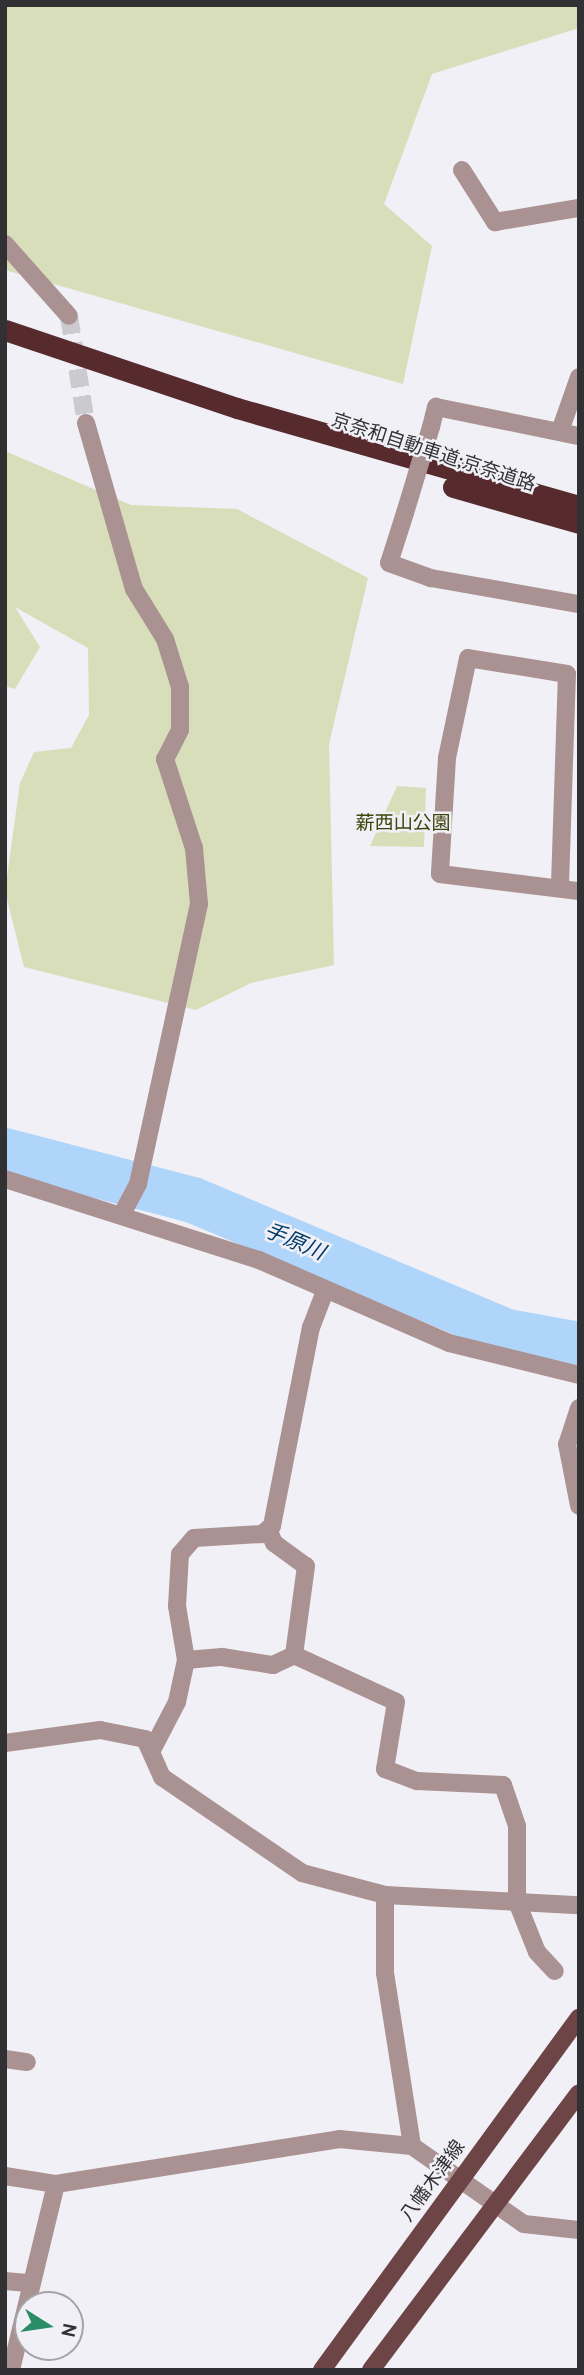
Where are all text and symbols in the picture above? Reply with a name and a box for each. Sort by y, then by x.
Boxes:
street label: 京奈和自動車道;京奈道路 [328,410,538,498]
park label: 薪西山公園 [356,814,450,836]
water label: 手原川 [260,1219,328,1267]
street label: 八幡木津線 [397,2137,471,2227]
north arrow [14,2291,84,2361]
text: N [54,2321,81,2339]

